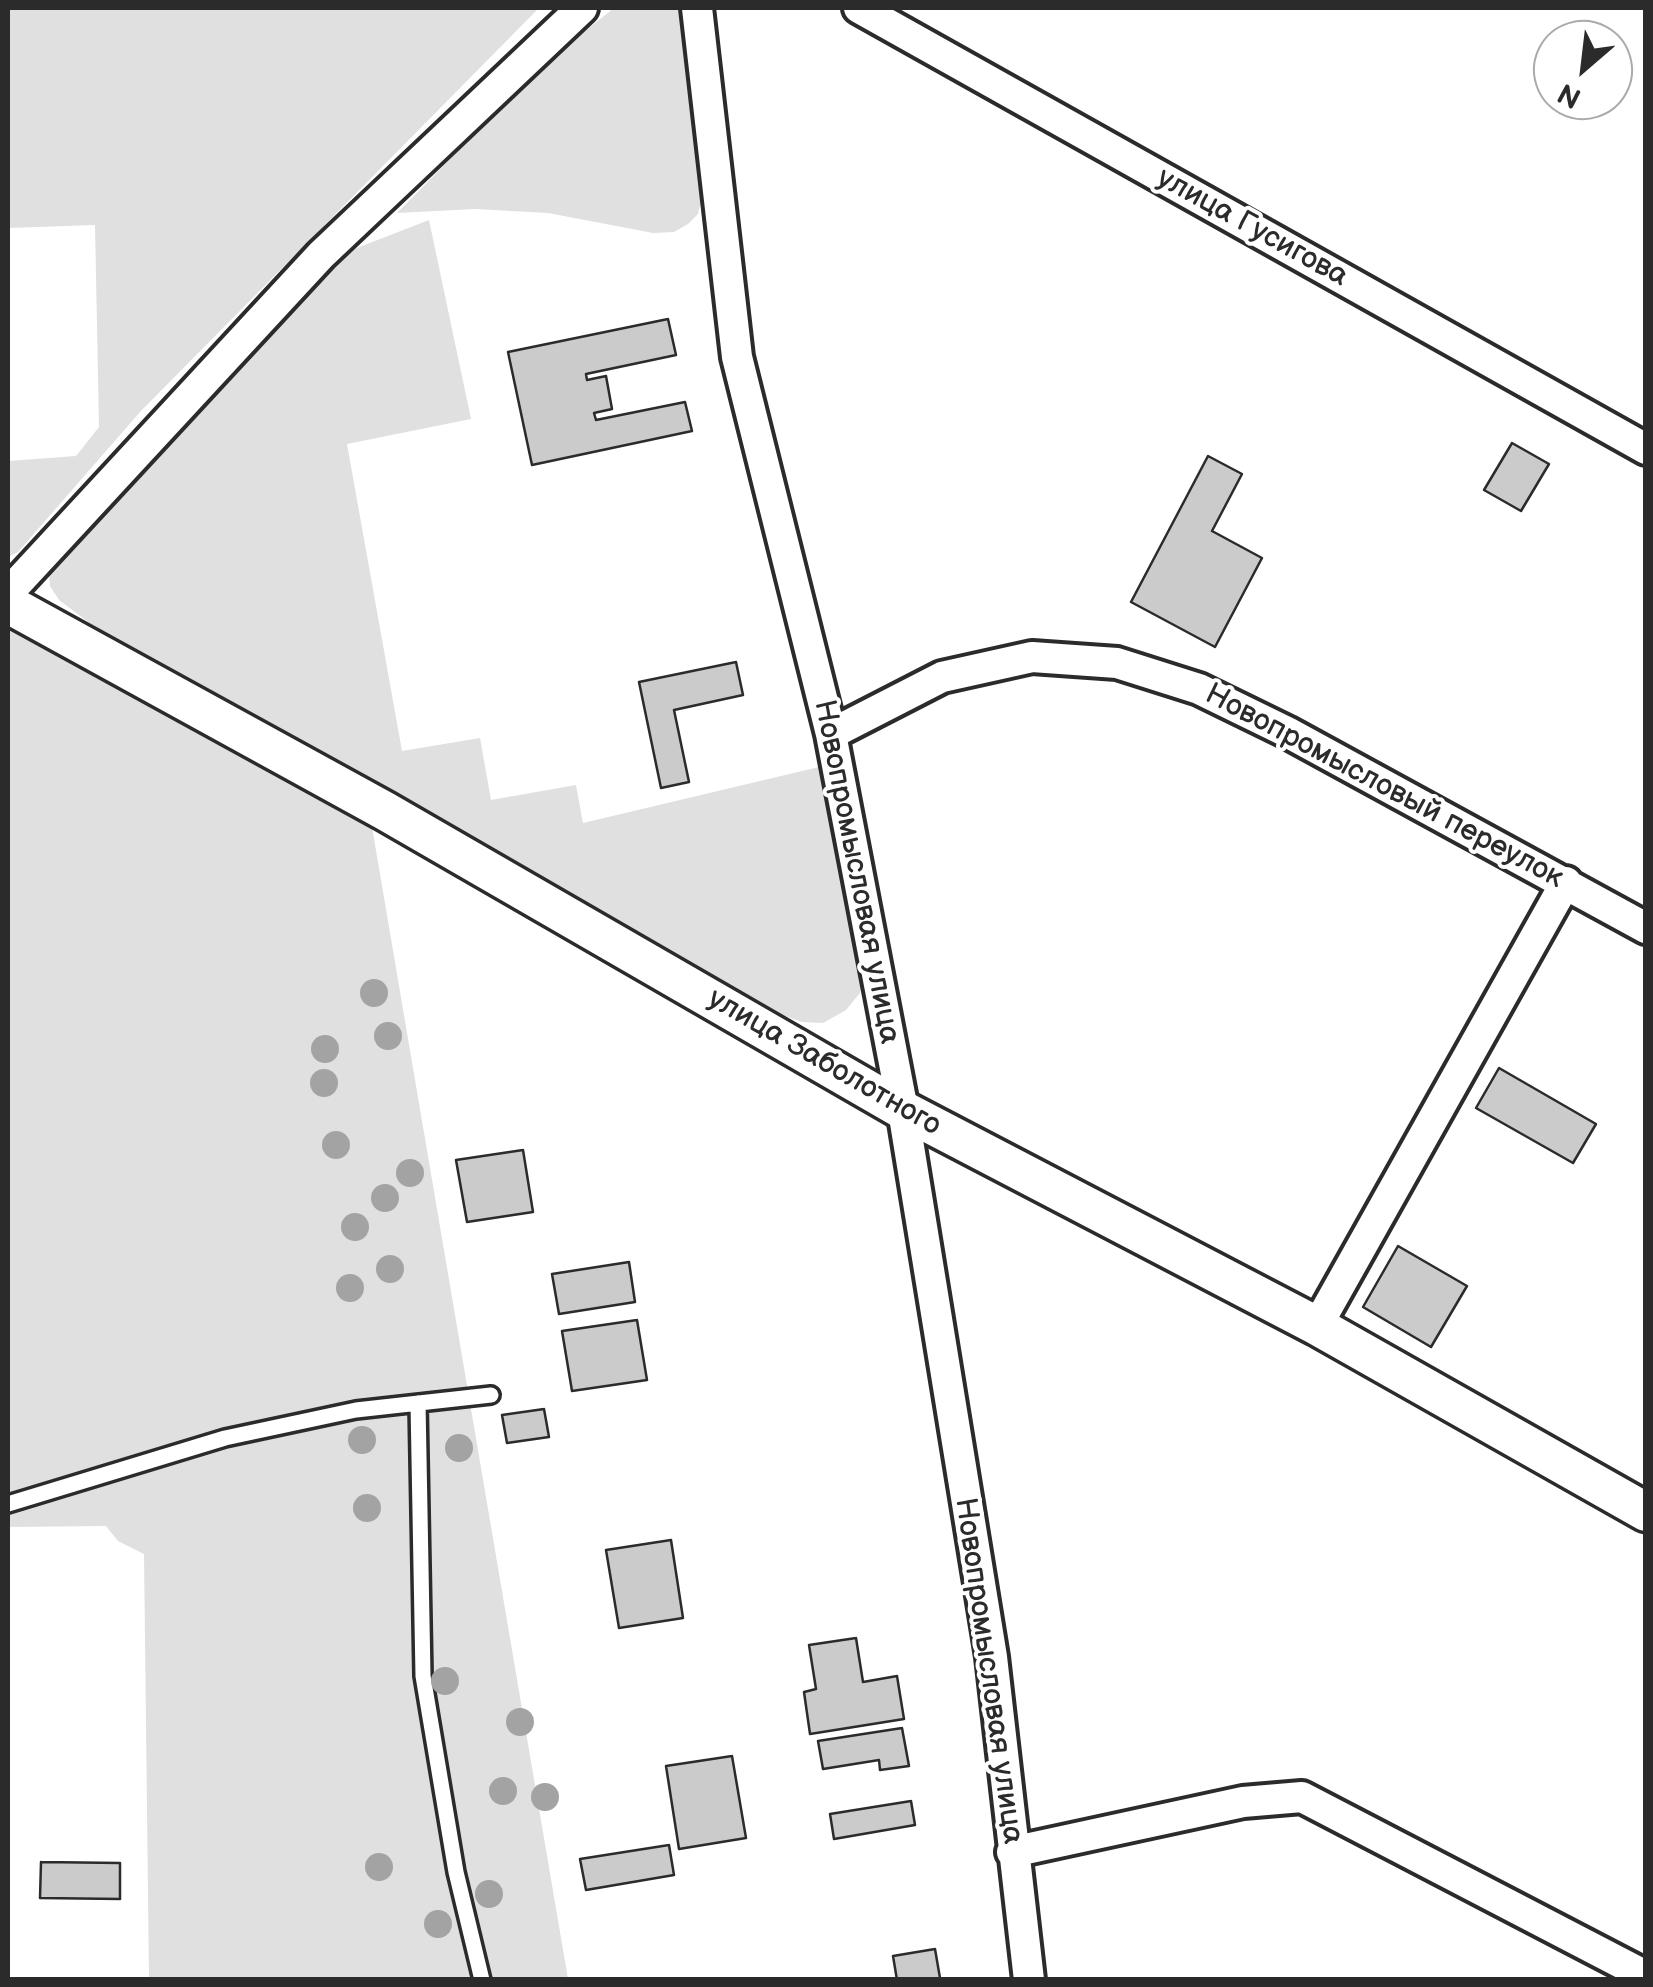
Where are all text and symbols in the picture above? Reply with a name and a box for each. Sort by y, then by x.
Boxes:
north arrow [1533,20,1633,120]
text: N [1553,76,1587,115]
street label: улица Гусигова [1150,161,1354,295]
street label: Новопромысловый переулок [1199,677,1569,897]
street label: Новопромысловая улица [805,697,907,1047]
street label: улица Заболотного [701,982,947,1144]
street label: Новопромысловая улица [946,1496,1030,1846]

